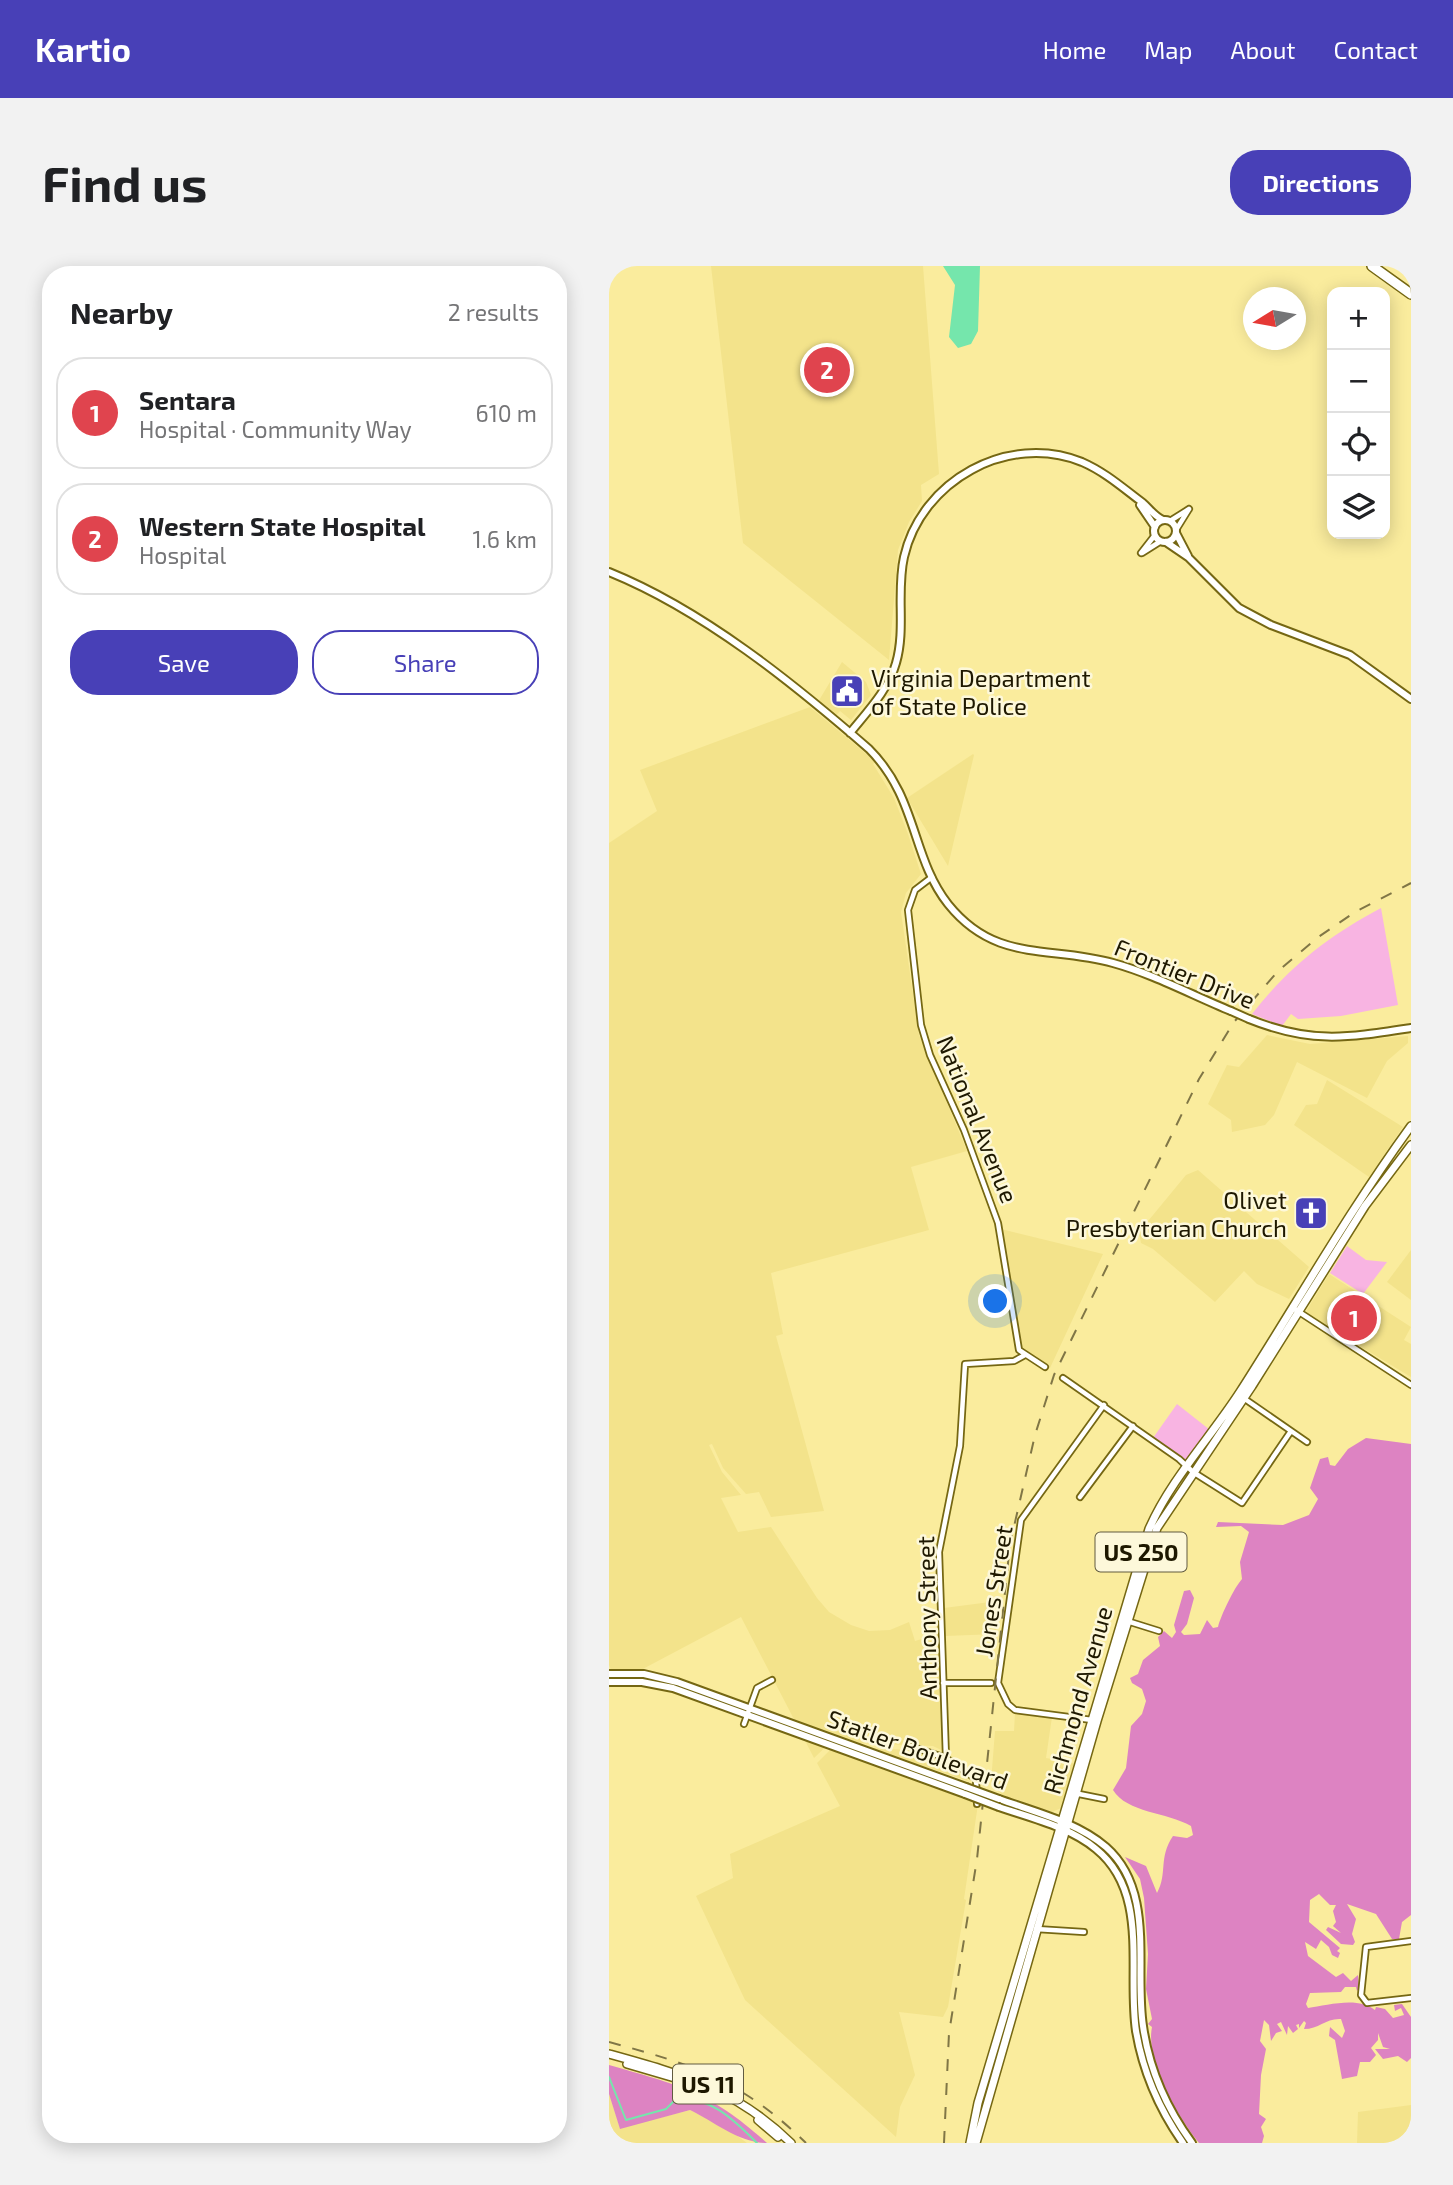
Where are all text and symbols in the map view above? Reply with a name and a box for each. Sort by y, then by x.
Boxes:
text: Kartio [35,29,131,69]
text: Home [1043,35,1106,64]
text: Map [1144,35,1192,64]
text: About [1230,35,1296,64]
text: Contact [1334,35,1418,64]
button: Directions [1230,150,1411,215]
text: Find us [42,153,207,212]
north arrow [1243,287,1306,350]
map controls [1327,287,1390,539]
button: + [1327,287,1390,350]
text: Nearby [70,294,173,330]
text: 2 results [448,298,539,326]
pin: 2 [804,344,850,396]
button: − [1327,350,1390,413]
text: Sentara [139,384,236,415]
text: 1 [90,399,100,427]
text: 610 m [476,399,537,427]
button: locate [1327,413,1390,476]
text: Hospital · Community Way [139,415,412,443]
button: layers [1327,476,1390,539]
text: Western State Hospital [139,510,426,541]
text: 2 [88,525,102,553]
text: 1.6 km [472,525,537,553]
text: Hospital [139,541,226,569]
button: Save [70,630,298,695]
button: Share [312,630,539,695]
place label: Virginia Department of State Police [871,663,1091,720]
public building icon: Virginia Department of State Police [828,672,866,710]
street label: Frontier Drive [1111,932,1259,1014]
street label: National Avenue [931,1031,1025,1207]
place label: Olivet Presbyterian Church [1066,1185,1287,1242]
church icon: Olivet Presbyterian Church [1292,1194,1330,1232]
your location [978,1284,1012,1318]
pin: 1 [1331,1292,1377,1344]
street label: Jones Street [968,1523,1018,1659]
road number: US 250 [1095,1532,1187,1572]
street label: Anthony Street [910,1536,942,1700]
street label: Richmond Avenue [1036,1603,1118,1797]
street label: Statler Boulevard [824,1703,1012,1795]
road number: US 11 [673,2064,743,2104]

